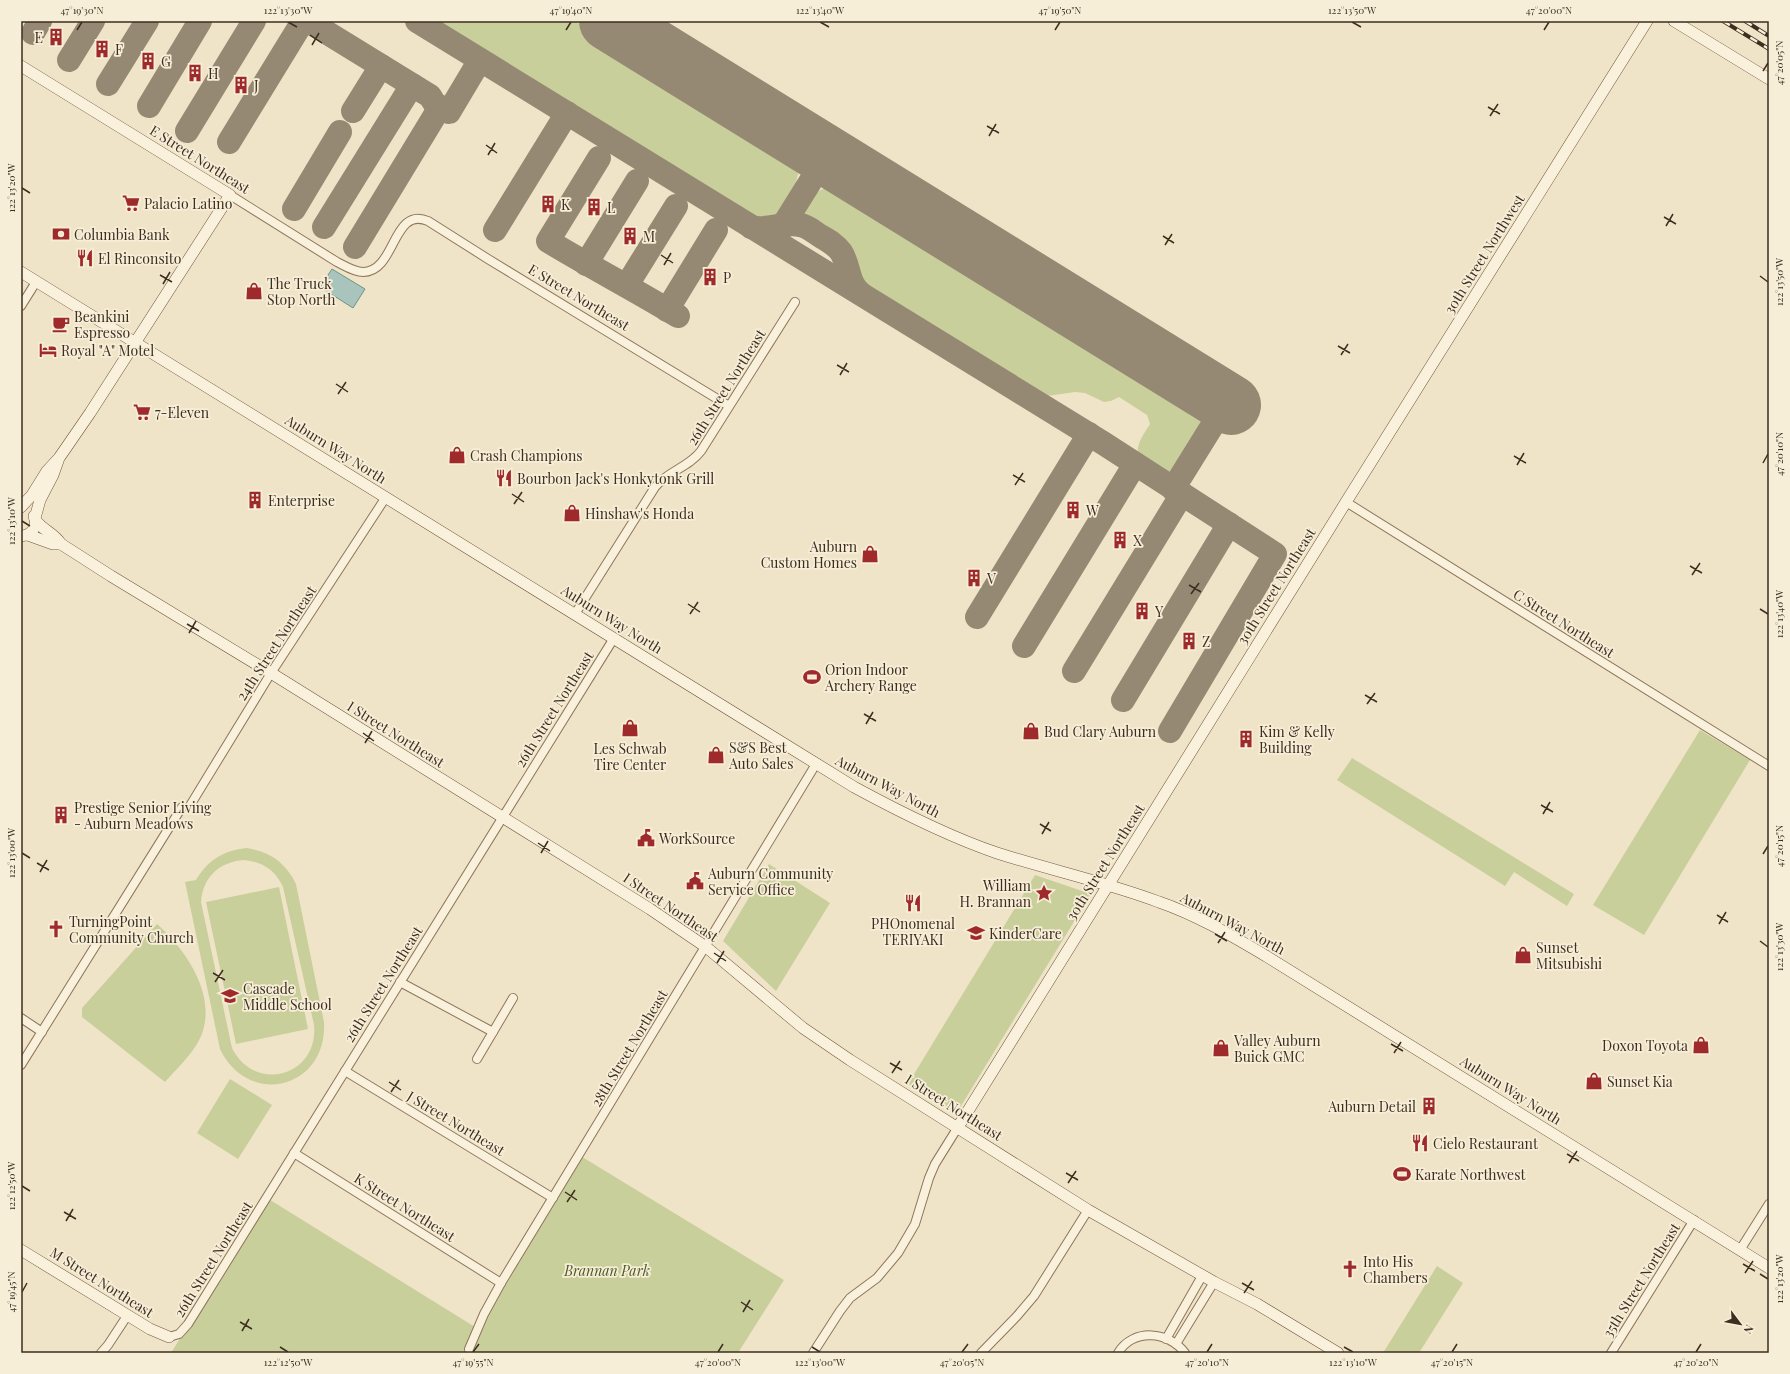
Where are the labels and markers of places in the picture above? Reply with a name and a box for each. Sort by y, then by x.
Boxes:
building icon: E [46,27,66,47]
place label: E [34,28,43,47]
building icon: F [92,39,112,59]
place label: F [115,40,123,59]
building icon: G [138,51,158,71]
place label: G [161,52,171,71]
building icon: H [185,63,205,83]
place label: H [208,64,219,83]
building icon: J [231,75,251,95]
place label: J [253,76,259,95]
supermarket icon: Palacio Latino [121,193,141,213]
place label: Palacio Latino [144,194,233,213]
building icon: K [538,194,558,214]
place label: K [561,195,571,214]
building icon: L [584,197,604,217]
place label: L [607,198,615,217]
bank icon: Columbia Bank [51,224,71,244]
place label: Columbia Bank [74,225,170,244]
building icon: M [620,226,640,246]
place label: M [643,227,655,246]
restaurant icon: El Rinconsito [75,248,95,268]
place label: El Rinconsito [98,249,182,268]
building icon: P [700,267,720,287]
place label: P [723,268,731,287]
place label: The Truck Stop North [267,274,336,309]
shop icon: The Truck Stop North [244,281,264,301]
place label: Beankini Espresso [74,307,130,342]
cafe icon: Beankini Espresso [51,314,71,334]
hotel icon: Royal "A" Motel [38,340,58,360]
place label: Royal "A" Motel [61,341,154,360]
supermarket icon: 7-Eleven [132,402,152,422]
place label: 7-Eleven [155,403,210,422]
shop icon: Crash Champions [447,445,467,465]
place label: Crash Champions [470,446,583,465]
restaurant icon: Bourbon Jack's Honkytonk Grill [494,468,514,488]
place label: Bourbon Jack's Honkytonk Grill [517,469,714,488]
building icon: Enterprise [245,490,265,510]
place label: Enterprise [268,491,335,510]
building icon: W [1063,500,1083,520]
place label: W [1085,501,1099,520]
shop icon: Hinshaw's Honda [562,503,582,523]
place label: Hinshaw's Honda [585,504,694,523]
building icon: X [1110,530,1130,550]
place label: X [1133,531,1142,550]
place label: Auburn Custom Homes [761,537,858,572]
shop icon: Auburn Custom Homes [860,544,880,564]
building icon: V [964,568,984,588]
place label: V [986,569,996,588]
building icon: Y [1132,601,1152,621]
place label: Y [1154,602,1164,621]
building icon: Z [1179,631,1199,651]
place label: Z [1202,632,1210,651]
place label: Orion Indoor Archery Range [824,660,917,695]
sports icon: Orion Indoor Archery Range [802,667,822,687]
shop icon: Les Schwab Tire Center [620,718,640,738]
shop icon: Bud Clary Auburn [1021,721,1041,741]
place label: Bud Clary Auburn [1044,722,1157,741]
place label: Kim & Kelly Building [1259,722,1335,757]
building icon: Kim & Kelly Building [1236,729,1256,749]
place label: S&S Best Auto Sales [728,738,793,773]
place label: Les Schwab Tire Center [593,739,667,774]
shop icon: S&S Best Auto Sales [706,745,726,765]
place label: Prestige Senior Living - Auburn Meadows [74,798,212,833]
building icon: Prestige Senior Living - Auburn Meadows [51,805,71,825]
public building icon: WorkSource [636,828,656,848]
place label: WorkSource [658,829,735,848]
place label: Auburn Community Service Office [707,864,833,899]
public building icon: Auburn Community Service Office [685,871,705,891]
place label: William H. Brannan [959,876,1032,911]
place icon: William H. Brannan [1034,883,1054,903]
restaurant icon: PHOnomenal TERIYAKI [903,893,923,913]
place label: TurningPoint Community Church [69,912,195,947]
place label: PHOnomenal TERIYAKI [871,914,955,949]
church icon: TurningPoint Community Church [46,919,66,939]
school or university icon: KinderCare [966,923,986,943]
place label: KinderCare [989,924,1062,943]
place label: Sunset Mitsubishi [1536,938,1602,973]
shop icon: Sunset Mitsubishi [1513,945,1533,965]
place label: Cascade Middle School [243,979,332,1014]
school or university icon: Cascade Middle School [220,986,240,1006]
place label: Valley Auburn Buick GMC [1233,1031,1321,1066]
shop icon: Doxon Toyota [1691,1035,1711,1055]
place label: Doxon Toyota [1602,1036,1688,1055]
shop icon: Valley Auburn Buick GMC [1211,1038,1231,1058]
shop icon: Sunset Kia [1584,1071,1604,1091]
place label: Sunset Kia [1607,1072,1673,1091]
building icon: Auburn Detail [1419,1096,1439,1116]
place label: Auburn Detail [1327,1097,1416,1116]
restaurant icon: Cielo Restaurant [1410,1133,1430,1153]
place label: Cielo Restaurant [1433,1134,1539,1153]
sports icon: Karate Northwest [1392,1164,1412,1184]
place label: Karate Northwest [1415,1165,1526,1184]
place label: Into His Chambers [1363,1252,1428,1287]
church icon: Into His Chambers [1340,1259,1360,1279]

